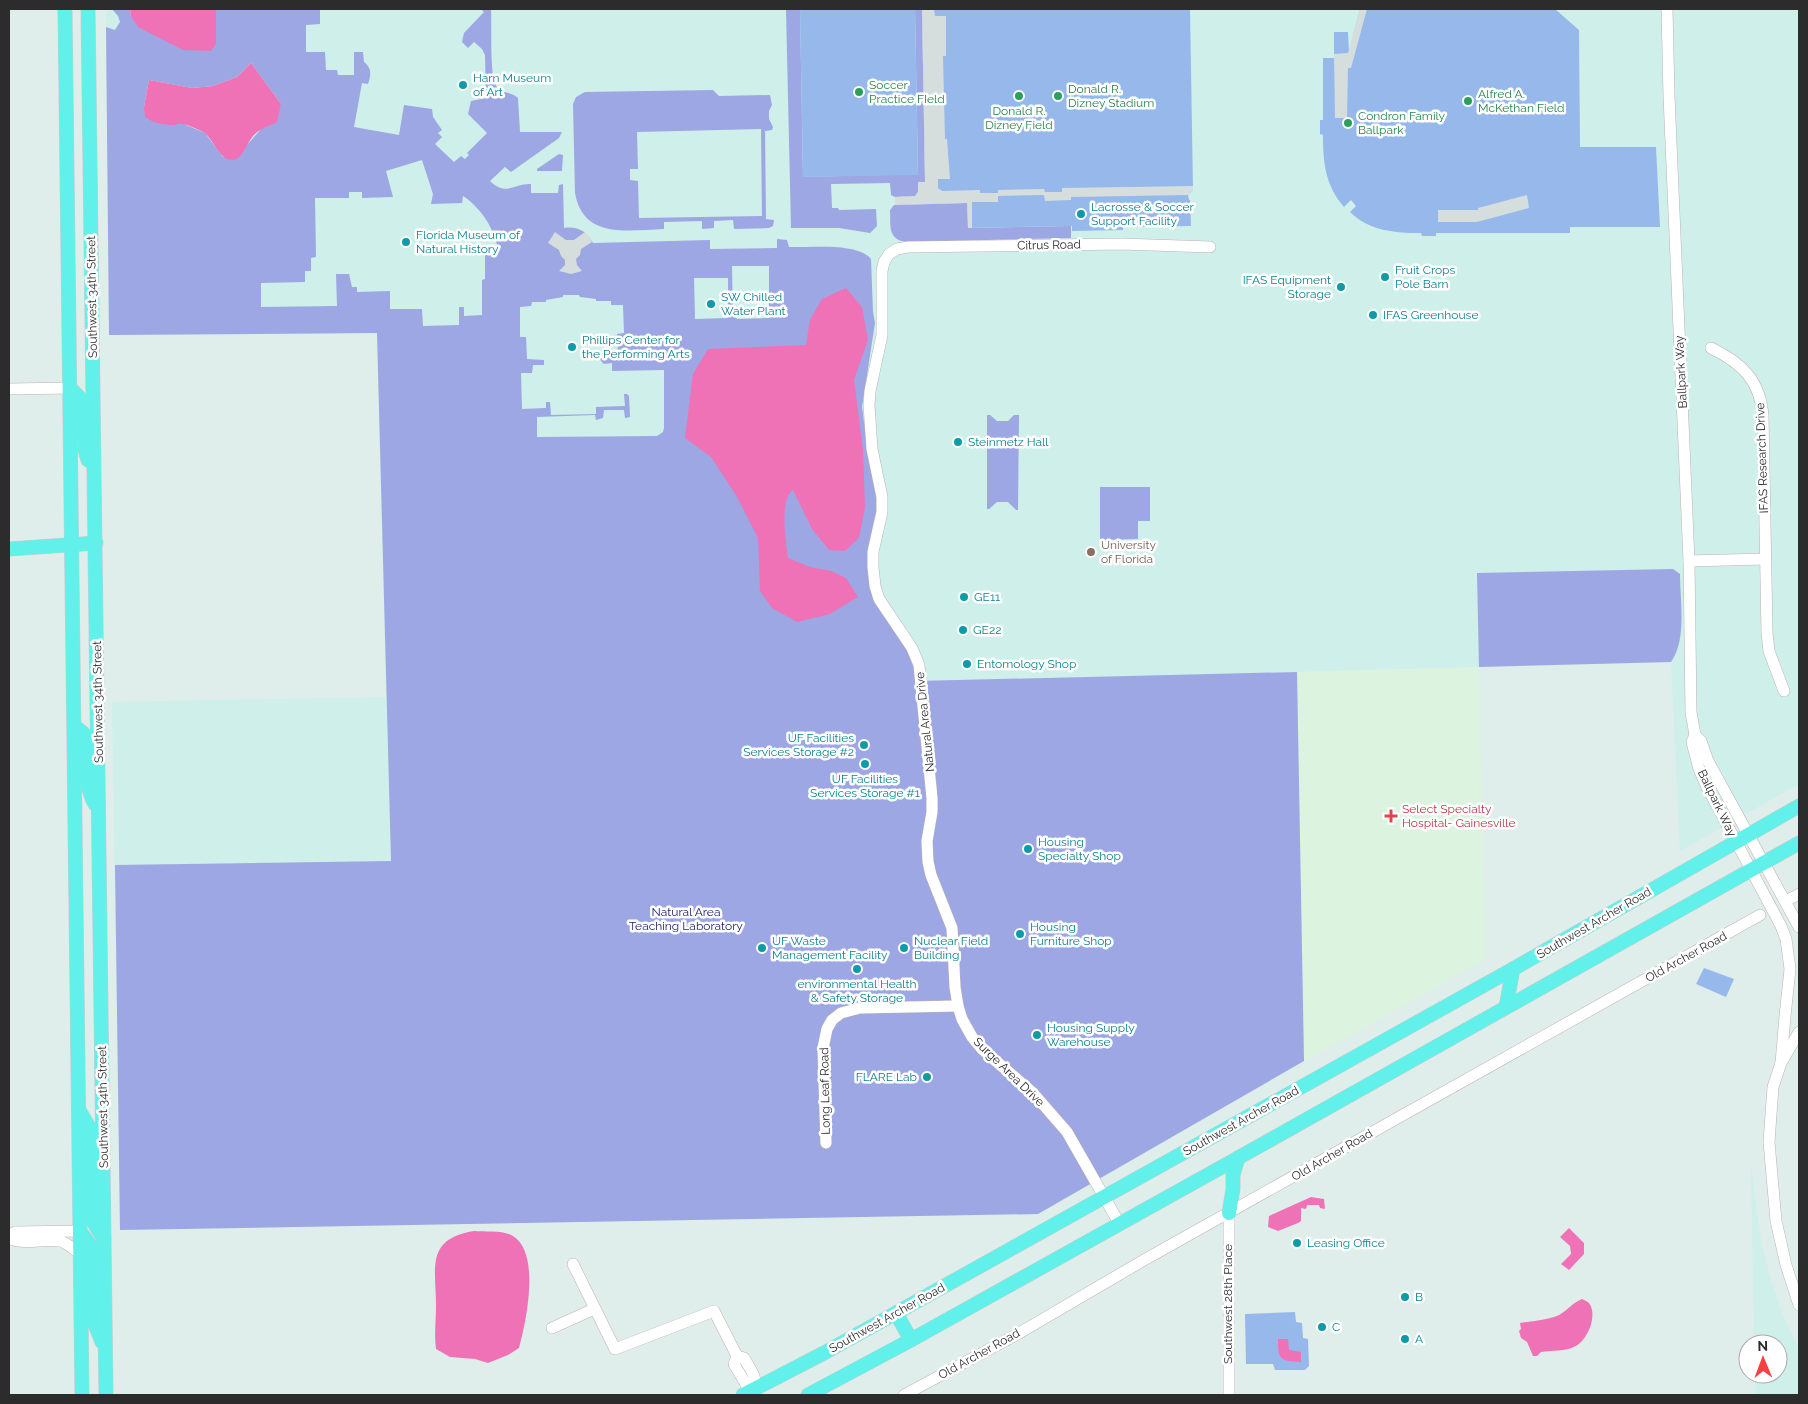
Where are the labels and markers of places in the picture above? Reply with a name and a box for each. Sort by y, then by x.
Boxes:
place label: Harn Museum of Art [473,71,551,99]
place label: Soccer Practice FIeld [869,78,945,106]
marker: Harn Museum of Art [457,79,469,91]
place label: Donald R. Dizney Stadium [1068,82,1154,110]
marker: Soccer Practice FIeld [853,86,865,98]
place label: Alfred A. McKethan Field [1478,87,1564,115]
marker: Donald R. Dizney Field [1013,90,1025,102]
marker: Donald R. Dizney Stadium [1052,90,1064,102]
marker: Alfred A. McKethan Field [1462,95,1474,107]
place label: Donald R. Dizney Field [985,104,1053,132]
place label: Condron Family Ballpark [1358,109,1446,137]
marker: Condron Family Ballpark [1342,117,1354,129]
place label: Lacrosse & Soccer Support Facility [1091,200,1195,228]
marker: Lacrosse & Soccer Support Facility [1075,208,1087,220]
place label: Florida Museum of Natural History [416,228,521,256]
marker: Florida Museum of Natural History [400,236,412,248]
place label: Fruit Crops Pole Barn [1395,263,1455,291]
marker: Fruit Crops Pole Barn [1379,271,1391,283]
place label: IFAS Equipment Storage [1243,273,1331,301]
marker: IFAS Equipment Storage [1335,281,1347,293]
place label: SW Chilled Water Plant [721,290,786,318]
marker: SW Chilled Water Plant [705,298,717,310]
place label: IFAS Greenhouse [1383,308,1478,322]
marker: IFAS Greenhouse [1367,309,1379,321]
place label: Phillips Center for the Performing Arts [582,333,690,361]
marker: Phillips Center for the Performing Arts [566,341,578,353]
place label: Steinmetz Hall [968,435,1049,449]
marker: Steinmetz Hall [952,436,964,448]
place label: University of Florida [1101,538,1156,566]
marker: University of Florida [1085,546,1097,558]
place label: GE11 [974,590,1000,604]
marker: GE11 [958,591,970,603]
place label: GE22 [973,623,1001,637]
marker: GE22 [957,624,969,636]
place label: Entomology Shop [977,657,1076,671]
marker: Entomology Shop [961,658,973,670]
place label: UF Facilities Services Storage #2 [743,731,854,759]
marker: UF Facilities Services Storage #2 [858,739,870,751]
marker: UF Facilities Services Storage #1 [859,758,871,770]
place label: UF Facilities Services Storage #1 [810,772,920,800]
place label: Select Specialty Hospital- Gainesville [1402,802,1516,830]
marker: Select Specialty Hospital- Gainesville [1384,809,1398,823]
place label: Housing Specialty Shop [1038,835,1121,863]
marker: Housing Specialty Shop [1022,843,1034,855]
place label: Housing Furniture Shop [1030,920,1112,948]
marker: Housing Furniture Shop [1014,928,1026,940]
place label: UF Waste Management Facility [772,934,888,962]
place label: Nuclear Field Building [914,934,988,962]
marker: UF Waste Management Facility [756,942,768,954]
marker: Nuclear Field Building [898,942,910,954]
marker: environmental Health & Safety Storage [851,963,863,975]
place label: environmental Health & Safety Storage [797,977,917,1005]
place label: Housing Supply Warehouse [1047,1021,1135,1049]
marker: Housing Supply Warehouse [1031,1029,1043,1041]
place label: FLARE Lab [856,1070,917,1084]
marker: FLARE Lab [921,1071,933,1083]
place label: Leasing Office [1307,1236,1385,1250]
marker: Leasing Office [1291,1237,1303,1249]
place label: B [1415,1290,1423,1304]
marker: B [1399,1291,1411,1303]
place label: C [1332,1320,1340,1334]
marker: C [1316,1321,1328,1333]
place label: A [1415,1332,1423,1346]
marker: A [1399,1333,1411,1345]

